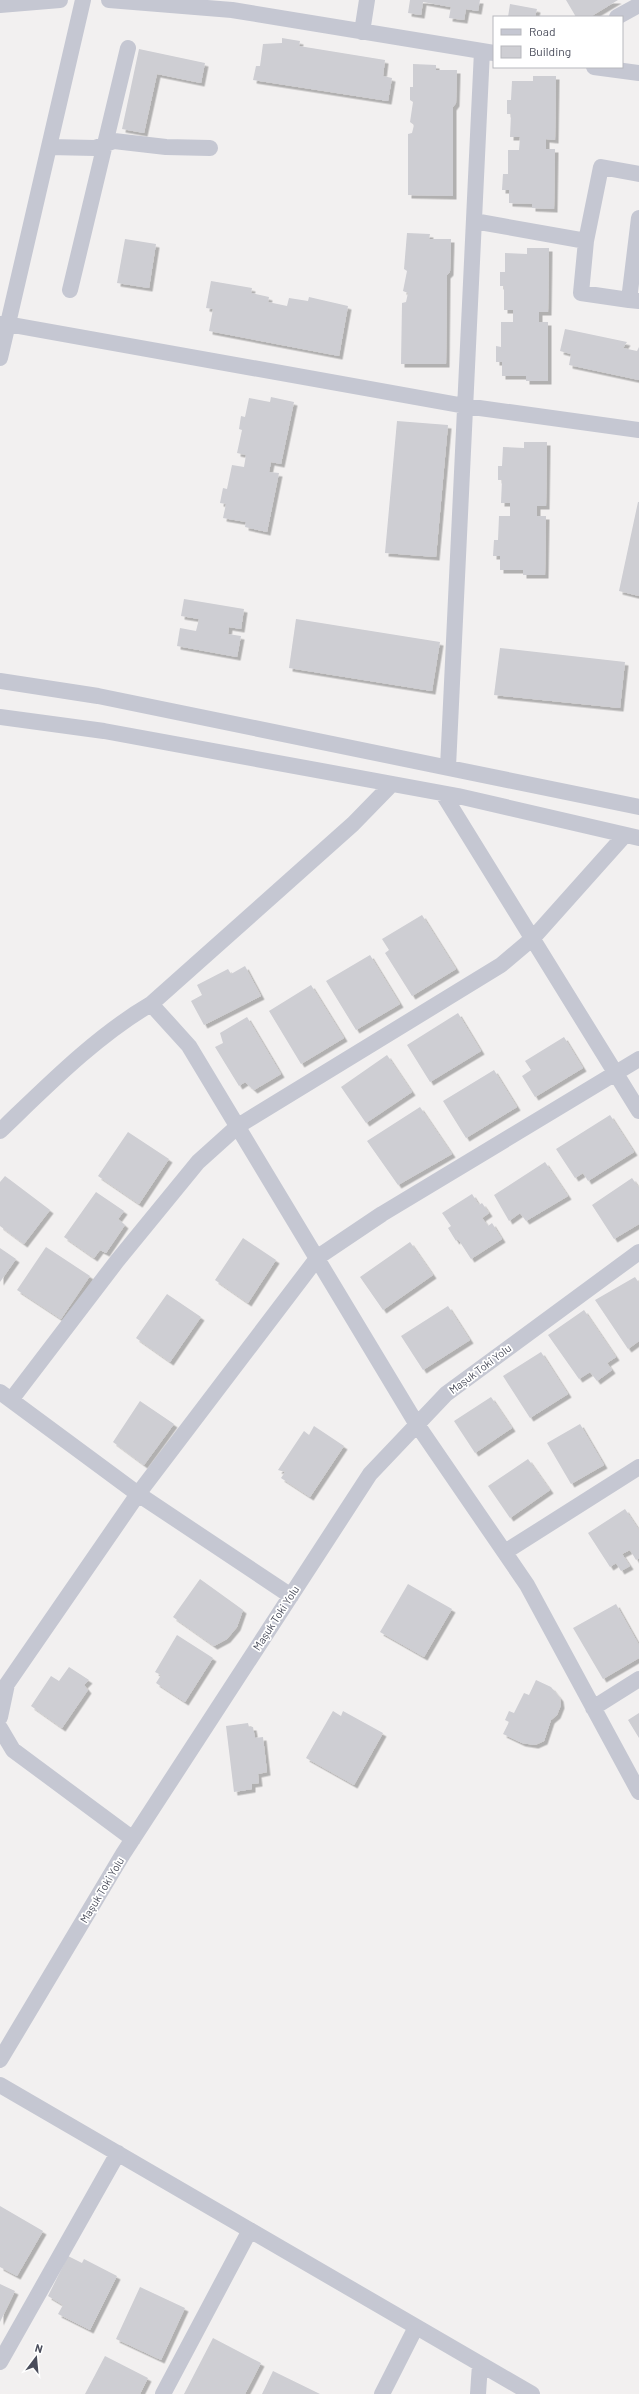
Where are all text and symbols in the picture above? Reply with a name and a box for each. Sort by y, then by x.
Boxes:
legend [493,16,623,68]
text: Road [529,24,556,38]
text: Building [529,44,571,58]
street label: Maşuk Toki Yolu [446,1341,513,1396]
street label: Maşuk Toki Yolu [250,1583,301,1652]
street label: Maşuk Toki Yolu [77,1854,126,1925]
north arrow [16,2338,56,2378]
text: N [34,2341,44,2355]

